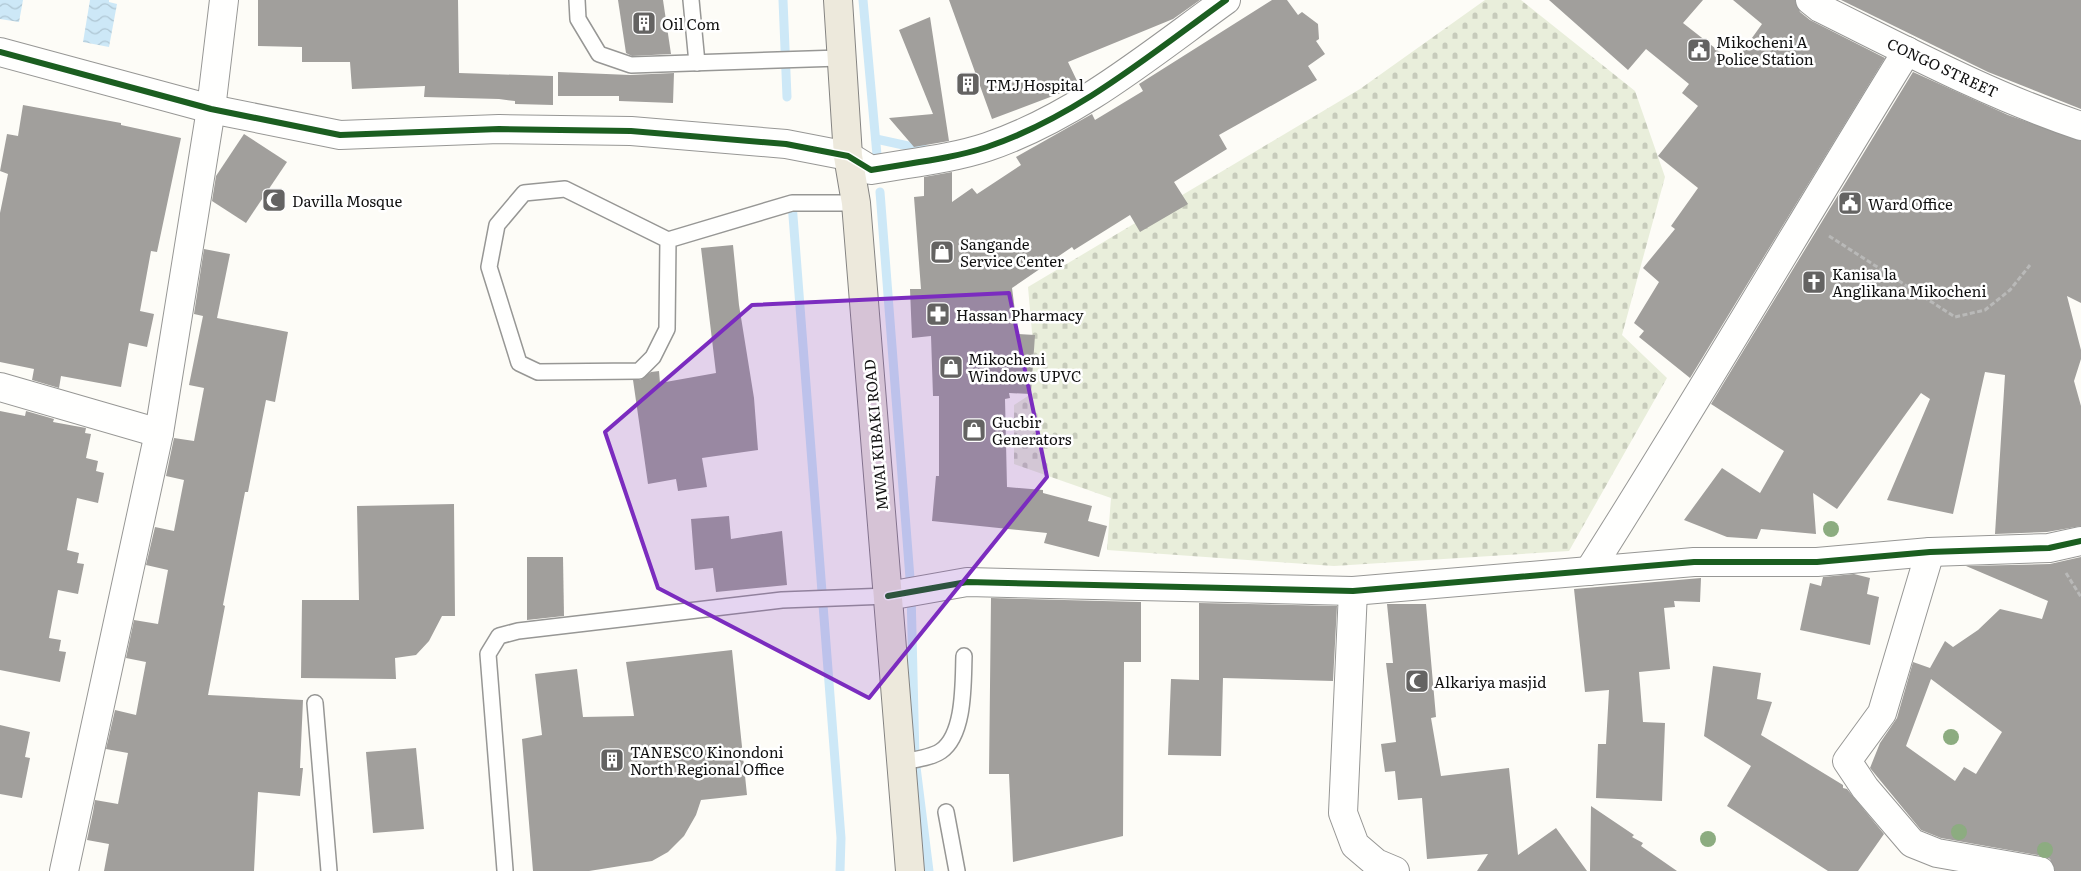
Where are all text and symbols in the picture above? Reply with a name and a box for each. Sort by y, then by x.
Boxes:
building icon: Oil Com [631,10,657,36]
place label: Oil Com [662,12,721,35]
place label: Mikocheni A Police Station [1716,30,1814,70]
street label: CONGO STREET [1884,31,2002,103]
public building icon: Mikocheni A Police Station [1686,37,1712,63]
building icon: TMJ Hospital [955,71,981,97]
place label: TMJ Hospital [986,73,1084,96]
mosque icon: Davilla Mosque [261,187,287,213]
place label: Davilla Mosque [292,189,402,212]
public building icon: Ward Office [1837,190,1863,216]
place label: Ward Office [1868,192,1953,215]
place label: Sangande Service Center [960,232,1064,272]
shop icon: Sangande Service Center [929,239,955,265]
place label: Kanisa la Anglikana Mikocheni [1832,262,1986,302]
church icon: Kanisa la Anglikana Mikocheni [1801,269,1827,295]
pharmacy icon: Hassan Pharmacy [925,301,951,327]
place label: Hassan Pharmacy [956,303,1084,326]
place label: Mikocheni Windows UPVC [968,347,1082,387]
shop icon: Mikocheni Windows UPVC [938,354,964,380]
street label: MWAI KIBAKI ROAD [857,358,893,512]
place label: Gucbir Generators [992,410,1072,450]
shop icon: Gucbir Generators [961,417,987,443]
mosque icon: Alkariya masjid [1404,668,1430,694]
place label: Alkariya masjid [1434,670,1546,693]
place label: TANESCO Kinondoni North Regional Office [630,740,785,780]
building icon: TANESCO Kinondoni North Regional Office [599,747,625,773]

